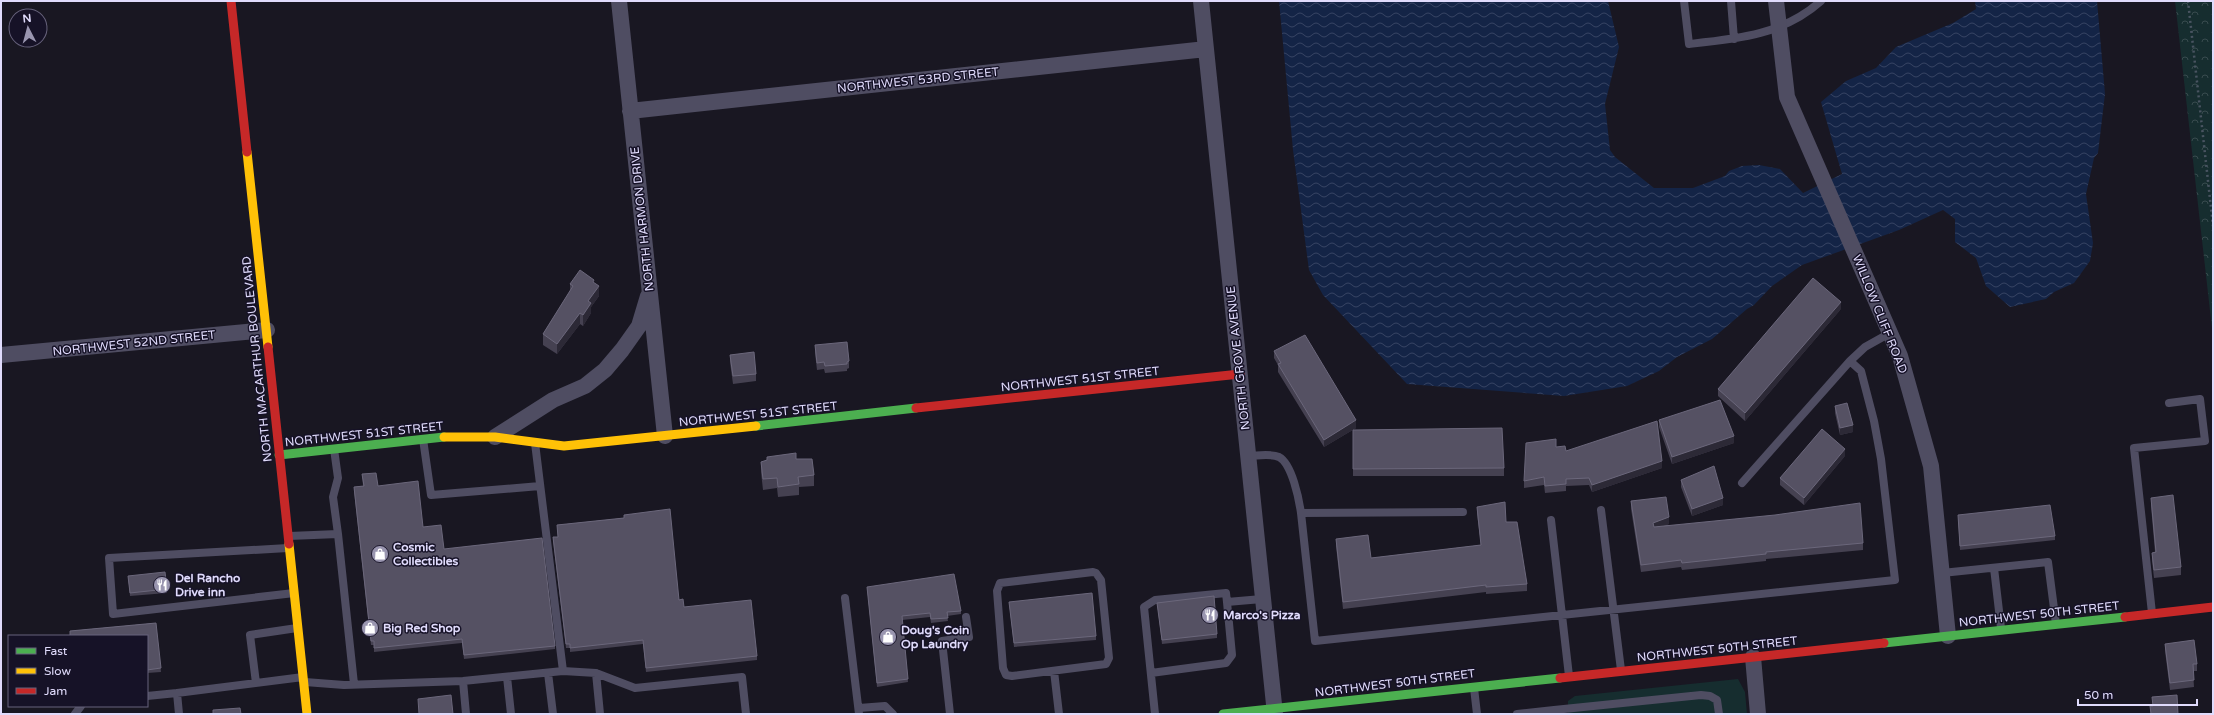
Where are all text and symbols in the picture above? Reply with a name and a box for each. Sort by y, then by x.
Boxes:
north arrow [8,8,48,48]
text: N [22,12,32,25]
street label: NORTHWEST 53RD STREET [836,64,1000,95]
street label: NORTH HARMON DRIVE [627,146,657,292]
street label: WILLOW CLIFF ROAD [1850,253,1910,375]
street label: NORTH MACARTHUR BOULEVARD [239,255,275,463]
street label: NORTH GROVE AVENUE [1223,285,1253,431]
street label: NORTHWEST 52ND STREET [52,327,217,359]
street label: NORTHWEST 51ST STREET [1000,364,1161,394]
street label: NORTHWEST 51ST STREET [678,399,839,429]
street label: NORTHWEST 51ST STREET [284,419,445,449]
place label: Cosmic Collectibles [393,540,459,568]
shop icon: Cosmic Collectibles [370,544,390,564]
place label: Del Rancho Drive inn [175,571,240,599]
restaurant icon: Del Rancho Drive inn [152,575,172,595]
street label: NORTHWEST 50TH STREET [1958,599,2121,629]
restaurant icon: Marco's Pizza [1200,605,1220,625]
place label: Marco's Pizza [1223,608,1301,622]
shop icon: Big Red Shop [360,618,380,638]
place label: Big Red Shop [383,621,461,636]
place label: Doug's Coin Op Laundry [901,623,969,652]
shop icon: Doug's Coin Op Laundry [878,627,898,647]
street label: NORTHWEST 50TH STREET [1636,634,1799,664]
legend [8,635,148,707]
text: Fast [44,644,68,658]
text: Slow [44,664,71,678]
street label: NORTHWEST 50TH STREET [1314,666,1477,700]
scale bar [2078,681,2197,707]
text: Jam [44,684,67,698]
text: 50 m [2084,688,2113,702]

